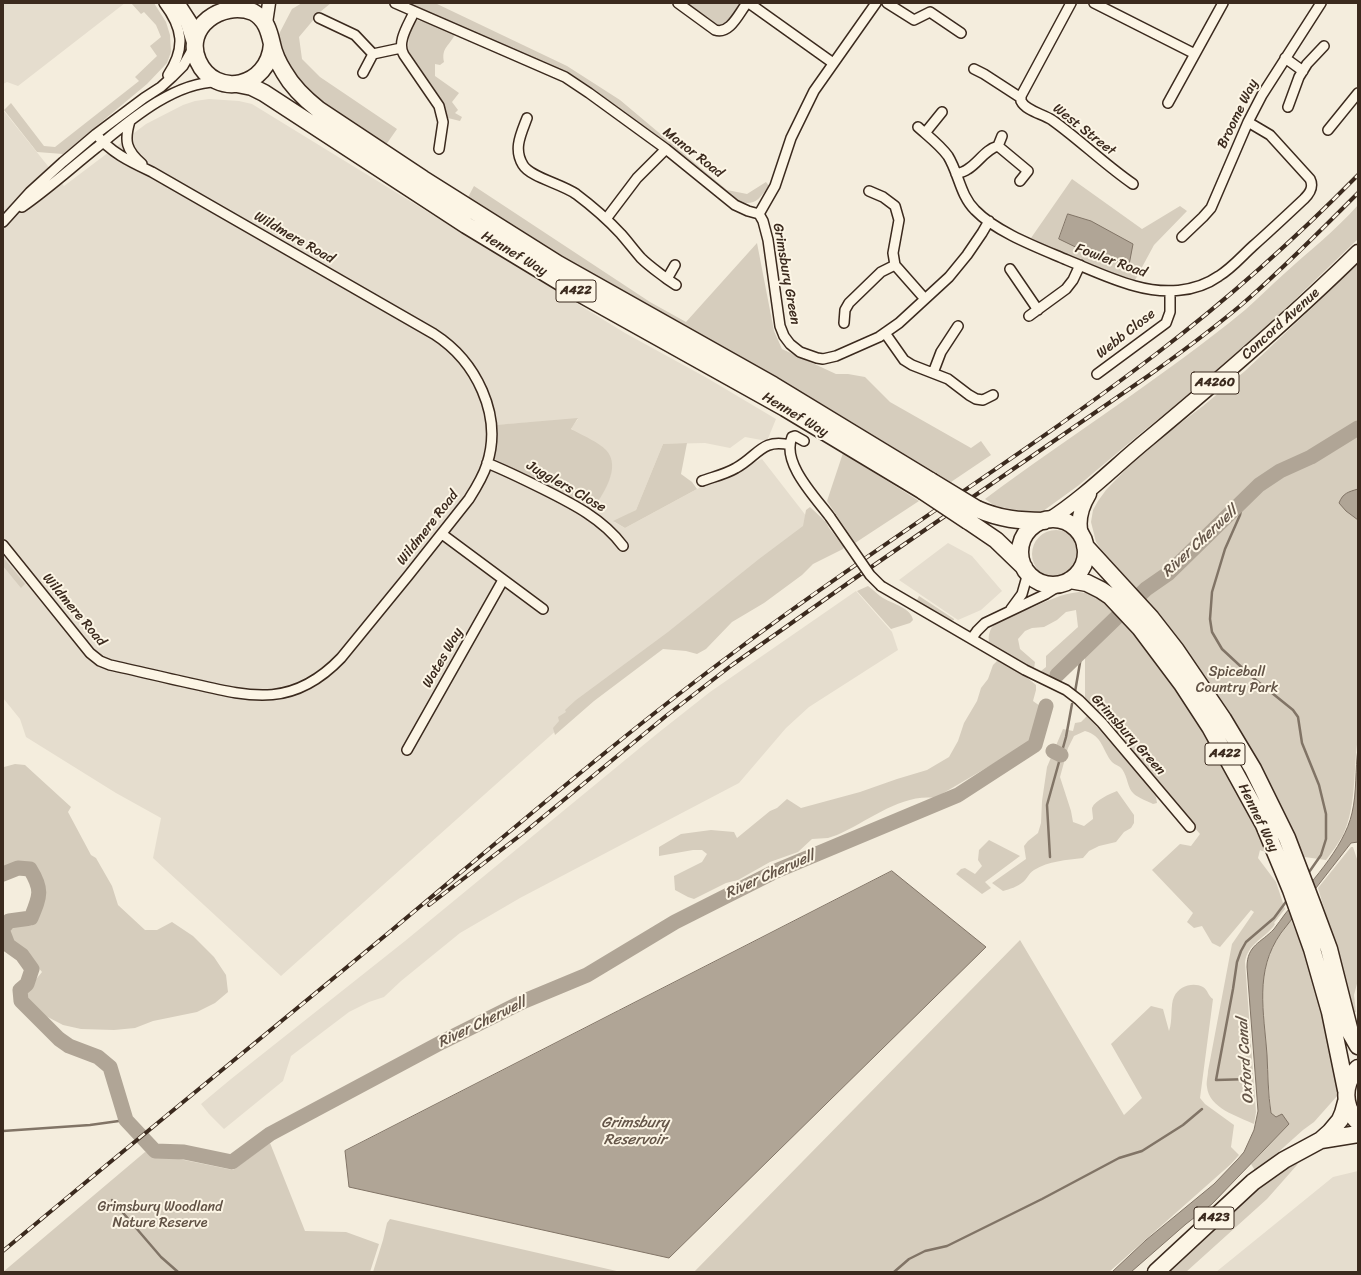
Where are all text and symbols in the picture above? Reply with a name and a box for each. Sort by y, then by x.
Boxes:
street label: Broome Way [1214,77,1262,151]
street label: West Street [1049,100,1119,160]
street label: Manor Road [659,124,727,182]
street label: Wildmere Road [251,208,337,268]
street label: Grimsbury Green [769,222,803,326]
street label: Hennef Way [478,228,550,280]
street label: Fowler Road [1073,240,1149,282]
road number: A422 [556,280,596,302]
street label: Concord Avenue [1239,285,1323,363]
street label: Webb Close [1093,306,1159,362]
road number: A4260 [1191,372,1239,394]
street label: Hennef Way [759,389,831,441]
street label: Jugglers Close [523,458,609,516]
street label: Wildmere Road [394,487,462,569]
water label: River Cherwell [1159,503,1241,581]
street label: Wildmere Road [39,570,109,650]
street label: Wates Way [419,625,467,691]
park label: Spiceball Country Park [1196,664,1278,696]
street label: Grimsbury Green [1087,691,1169,779]
road number: A422 [1205,743,1245,765]
street label: Hennef Way [1234,781,1282,855]
water label: River Cherwell [723,847,817,903]
water label: River Cherwell [435,994,529,1052]
water label: Oxford Canal [1234,1017,1258,1105]
water label: Grimsbury Reservoir [601,1114,669,1149]
park label: Grimsbury Woodland Nature Reserve [98,1199,222,1232]
road number: A423 [1194,1207,1234,1229]

